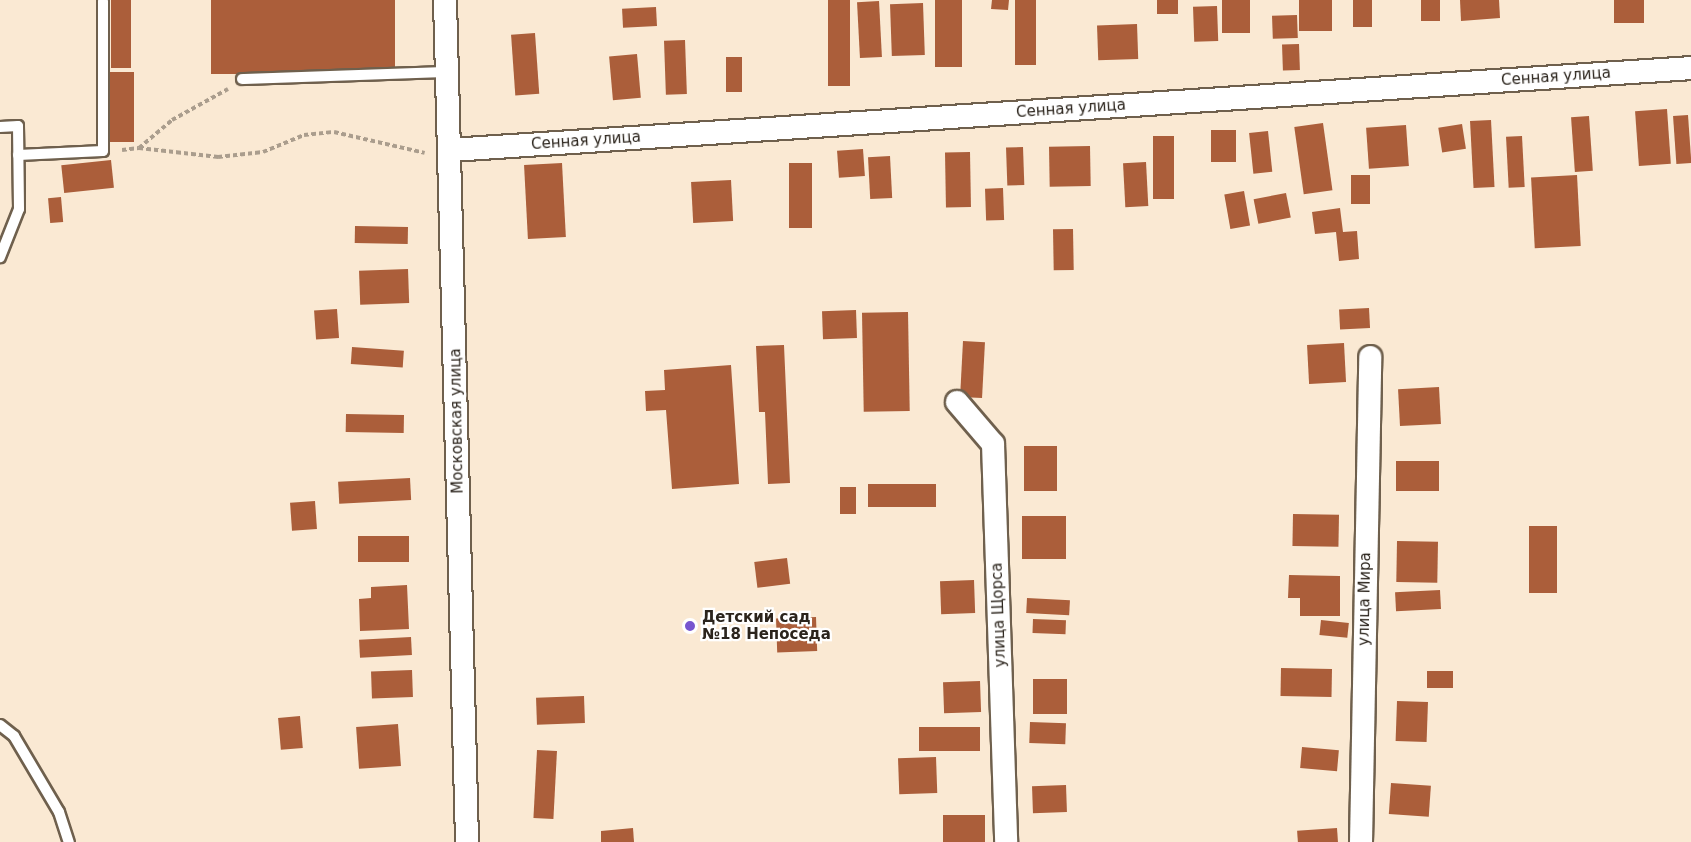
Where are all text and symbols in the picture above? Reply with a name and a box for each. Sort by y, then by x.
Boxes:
street label: Сенная улица [1501,64,1611,90]
street label: Сенная улица [1016,96,1126,122]
street label: Сенная улица [531,128,641,154]
street label: Московская улица [447,348,467,494]
street label: улица Мира [1355,552,1375,646]
street label: улица Щорса [988,562,1010,668]
place label: Детский сад №18 Непоседа [702,608,831,643]
marker: Детский сад №18 Непоседа [683,619,697,633]

